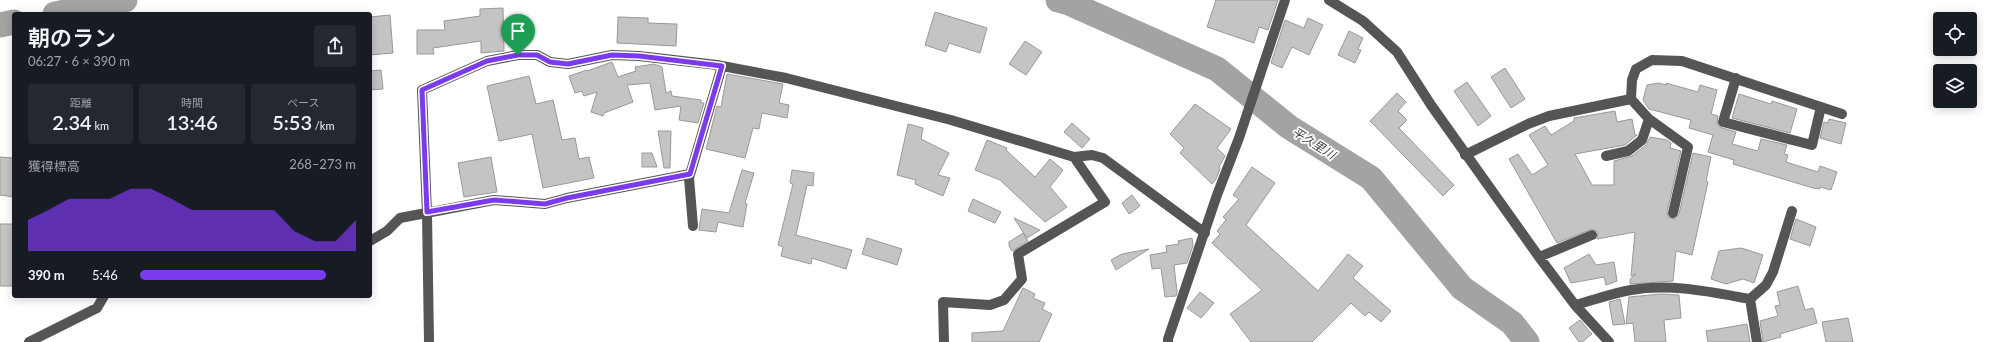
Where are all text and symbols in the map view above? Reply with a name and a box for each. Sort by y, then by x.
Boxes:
map controls [1933,12,1977,108]
button: locate [1933,12,1977,56]
pin [501,14,535,55]
icon: arrive [507,20,529,42]
text: 朝のラン [28,24,116,51]
button: share [314,25,356,67]
text: 06:27 · 6 × 390 m [28,53,130,69]
button: layers [1933,64,1977,108]
text: 距離 [70,96,92,109]
text: 時間 [181,96,203,109]
text: ペース [287,96,320,109]
text: 2.34 [52,110,92,134]
text: 13:46 [166,110,218,134]
text: 5:53 [272,110,312,134]
text: km [92,119,109,132]
text: /km [312,119,334,132]
water label: 平久里川 [1290,124,1340,163]
text: 268–273 m [289,156,356,172]
text: 獲得標高 [28,158,80,174]
text: 390 m [28,267,65,283]
text: 5:46 [92,267,118,283]

